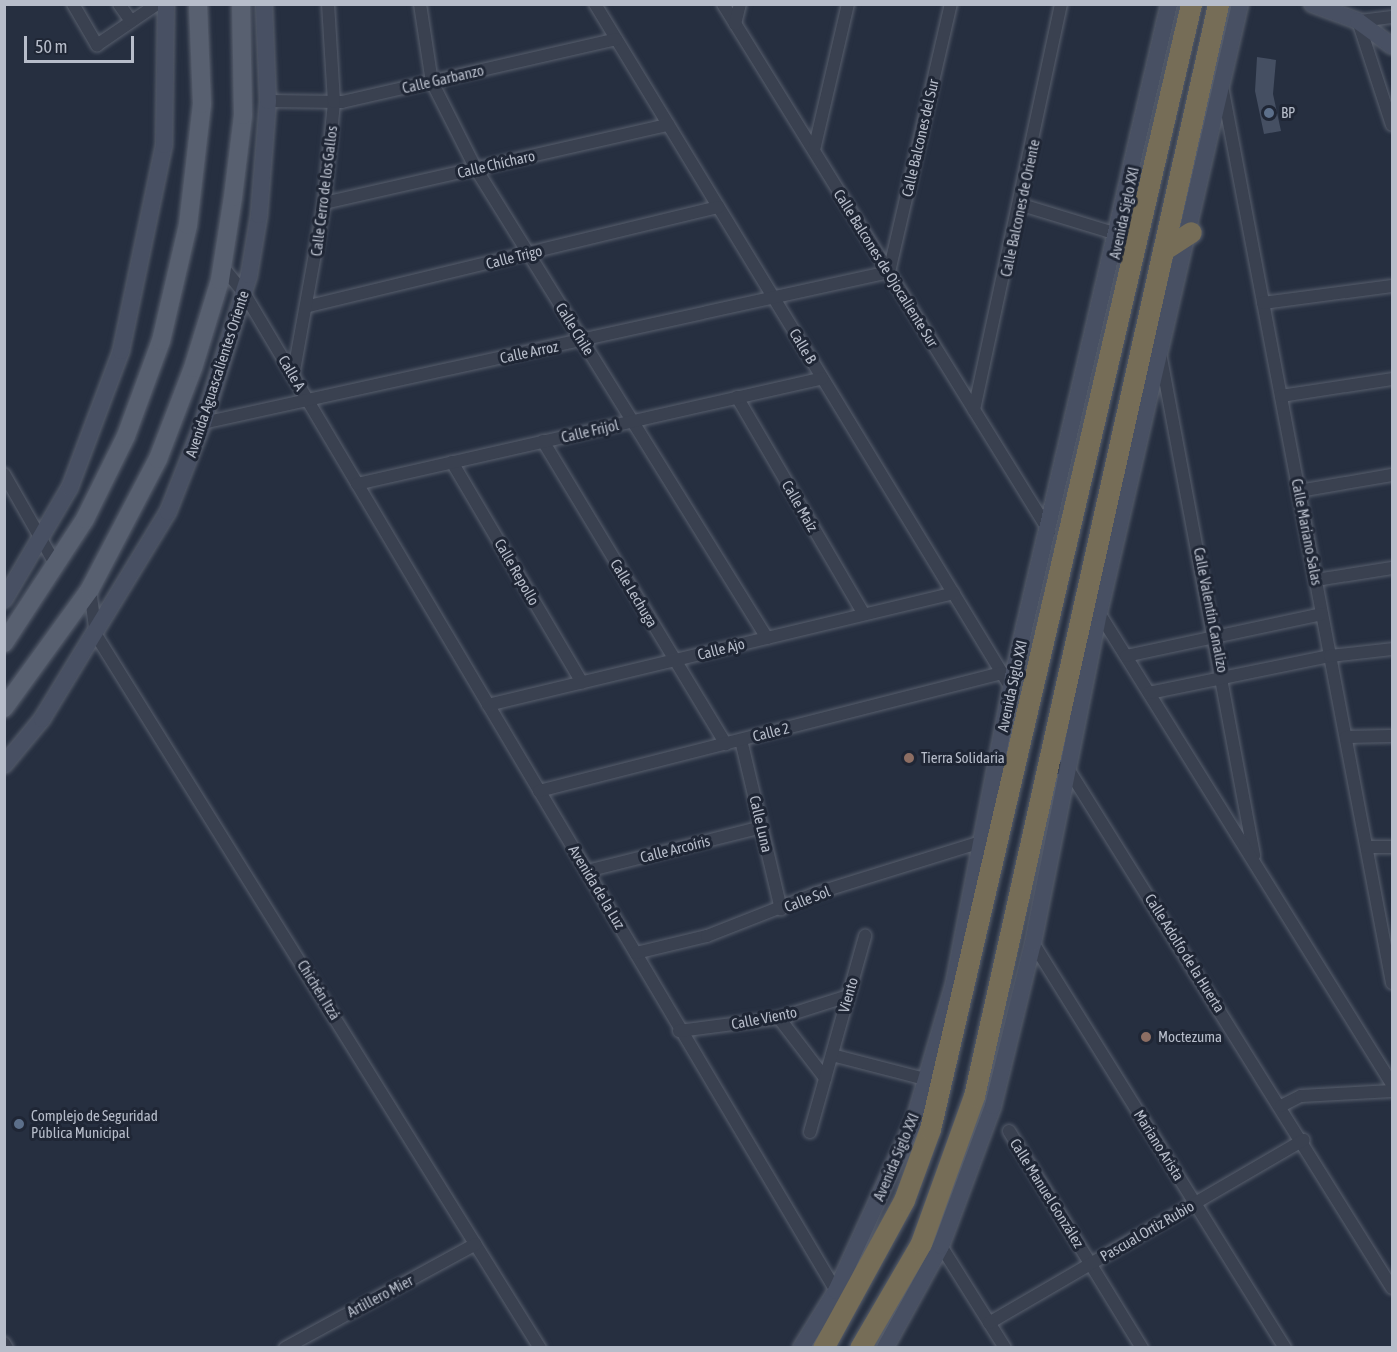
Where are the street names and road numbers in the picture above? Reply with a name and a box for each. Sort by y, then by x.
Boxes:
street label: Calle Garbanzo [400,61,486,97]
street label: Calle Balcones del Sur [898,77,942,199]
street label: Calle Cerro de los Gallos [307,125,341,257]
street label: Calle Balcones de Oriente [997,138,1043,278]
street label: Calle Chícharo [455,146,537,182]
street label: Avenida Siglo XXI [1105,165,1143,261]
street label: Calle Balcones de Ojocaliente Sur [830,186,942,350]
street label: Calle Trigo [484,241,544,273]
street label: Avenida Aguascalientes Oriente [181,288,253,460]
street label: Calle Chile [552,299,598,359]
street label: Calle B [786,325,820,367]
street label: Calle Arroz [498,337,560,367]
street label: Calle A [275,352,309,394]
street label: Calle Frijol [559,416,621,446]
street label: Calle Maíz [778,477,822,535]
street label: Calle Mariano Salas [1288,477,1326,587]
street label: Calle Repollo [491,536,543,608]
street label: Calle Valentín Canalizo [1190,546,1232,674]
street label: Calle Lechuga [607,556,661,630]
street label: Calle Ajo [695,634,747,664]
street label: Avenida Siglo XXI [993,638,1031,734]
street label: Calle 2 [751,719,791,745]
street label: Calle Luna [746,794,776,854]
street label: Calle Arcoíris [638,832,712,866]
street label: Avenida de la Luz [565,842,629,932]
street label: Calle Sol [782,882,832,916]
street label: Calle Adolfo de la Huerta [1141,890,1229,1016]
street label: Chichén Itzá [294,957,344,1023]
street label: Viento [834,975,862,1015]
street label: Calle Viento [730,1003,798,1033]
street label: Mariano Arista [1130,1106,1188,1184]
street label: Avenida Siglo XXI [869,1110,923,1204]
street label: Calle Manuel González [1006,1135,1088,1251]
street label: Pascual Ortiz Rubio [1097,1197,1197,1265]
street label: Artillero Mier [344,1271,416,1321]

